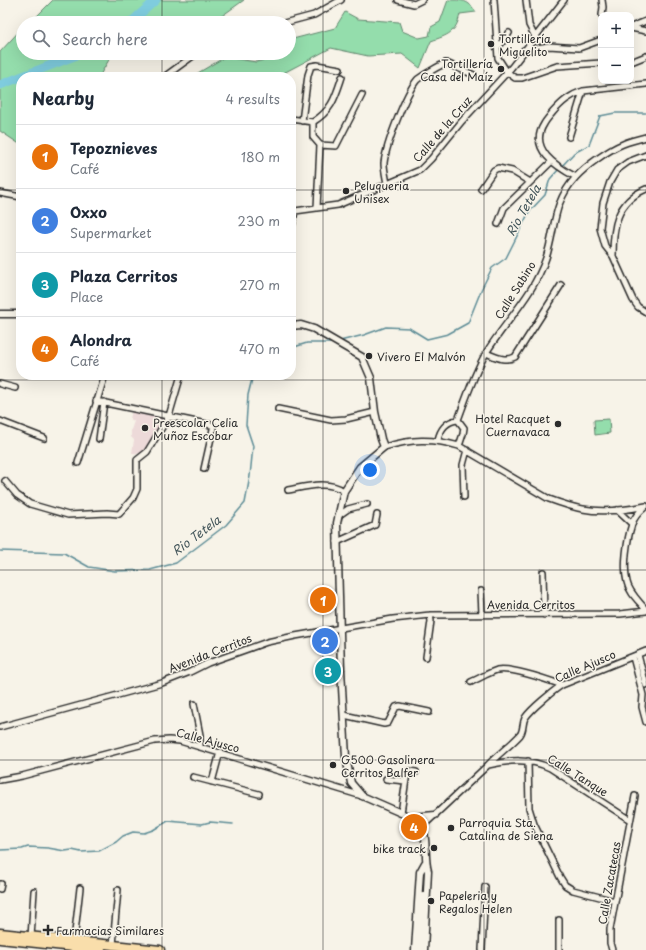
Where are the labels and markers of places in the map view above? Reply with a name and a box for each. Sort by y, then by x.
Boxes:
place label: Tortillería Miguelito [499,30,551,60]
marker: Tortillería Miguelito [486,39,496,49]
place label: Tortillería Casa del Maíz [420,55,494,85]
marker: Tortillería Casa del Maíz [496,64,506,74]
place label: Peluqueria Unisex [354,177,409,207]
marker: Peluqueria Unisex [341,186,351,196]
place label: Vivero El Malvón [377,348,466,365]
marker: Vivero El Malvón [364,351,374,361]
place label: Hotel Racquet Cuernavaca [475,410,551,440]
place label: Preescolar Celia Muñoz Escobar [153,414,238,444]
marker: Hotel Racquet Cuernavaca [553,419,563,429]
marker: Preescolar Celia Muñoz Escobar [140,423,150,433]
pin: 1 [310,585,336,615]
pin: 2 [312,626,338,656]
pin: 3 [315,656,341,686]
place label: G500 Gasolinera Cerritos Balfer [341,751,435,781]
marker: G500 Gasolinera Cerritos Balfer [328,760,338,770]
pin: 4 [401,812,427,842]
place label: Parroquia Sta. Catalina de Siena [459,814,554,844]
marker: Parroquia Sta. Catalina de Siena [446,823,456,833]
place label: bike track [373,840,426,857]
marker: bike track [429,843,439,853]
place label: Papeleria y Regalos Helen [439,887,512,917]
marker: Papeleria y Regalos Helen [426,896,436,906]
place label: Farmacias Similares [56,922,164,939]
marker: Farmacias Similares [43,925,53,935]

